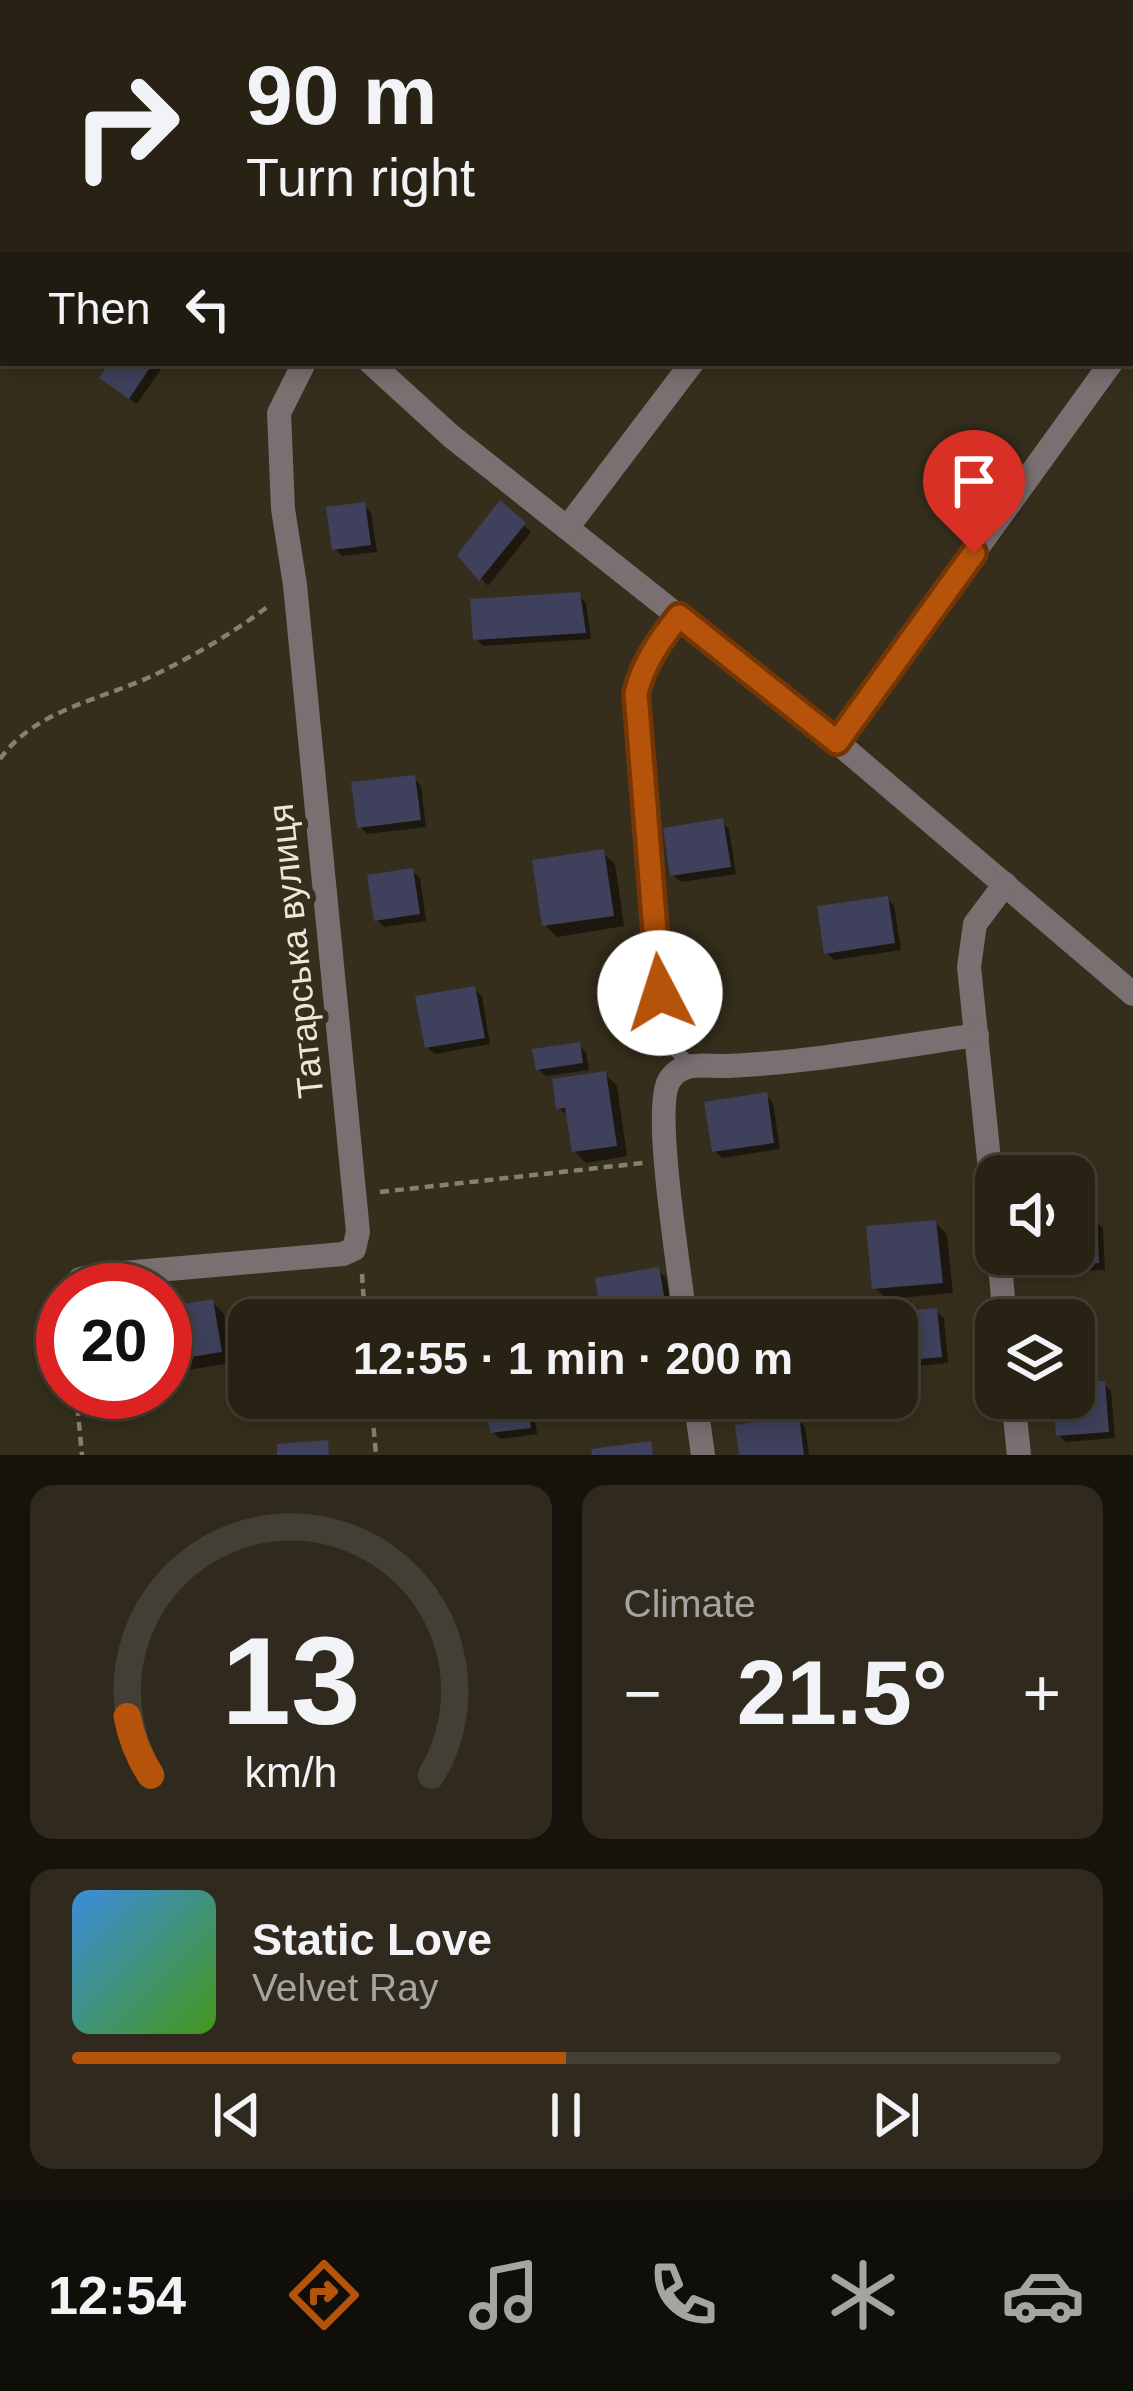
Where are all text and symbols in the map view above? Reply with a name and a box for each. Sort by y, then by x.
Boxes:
icon: right [48,48,204,204]
text: 90 m [246,48,437,142]
text: Turn right [246,147,475,207]
icon: left [175,276,241,342]
text: Then [48,283,151,334]
pin [923,430,1025,553]
icon: arrive [941,448,1007,514]
street label: Татарська вулиця [260,802,331,1100]
position arrow [597,930,723,1056]
map controls [975,1155,1095,1419]
button: sound [975,1155,1095,1275]
speed limit sign: 20 [36,1263,192,1419]
button: layers [975,1299,1095,1419]
text: 12:55 · 1 min · 200 m [353,1333,793,1384]
text: Climate [624,1582,756,1625]
text: 13 [221,1611,360,1750]
text: 21.5° [737,1643,948,1743]
text: − [624,1656,662,1730]
text: + [1022,1656,1061,1730]
text: km/h [244,1748,337,1796]
text: Static Love [252,1914,492,1965]
text: Velvet Ray [252,1966,438,2009]
icon: previous [204,2082,270,2148]
icon: pause [533,2082,599,2148]
icon: next [863,2082,929,2148]
icon: directions [282,2253,366,2337]
icon: music [462,2253,546,2337]
icon: phone [641,2253,725,2337]
icon: climate [821,2253,905,2337]
icon: car [1001,2253,1085,2337]
text: 12:54 [48,2265,186,2325]

